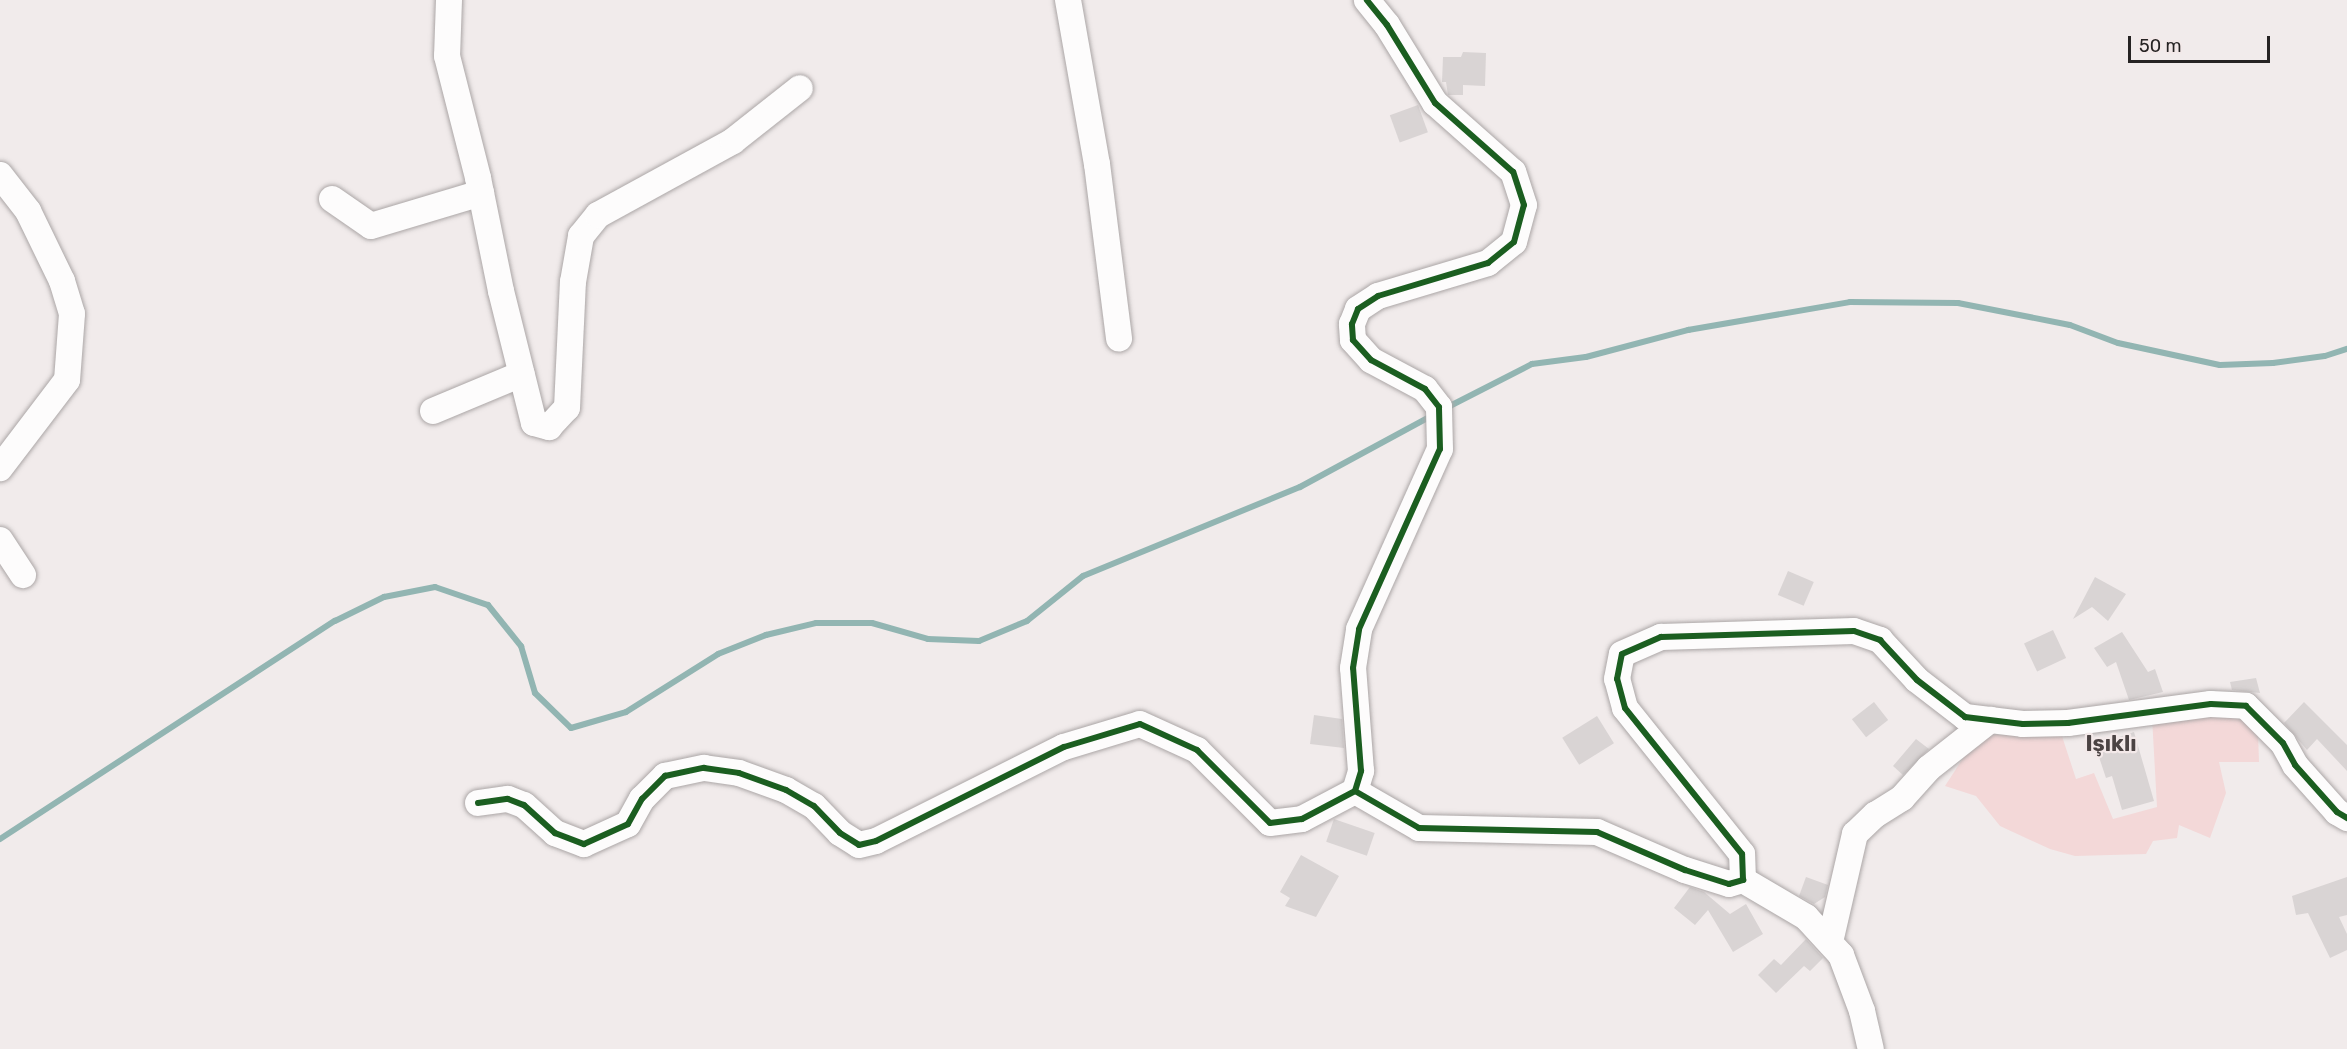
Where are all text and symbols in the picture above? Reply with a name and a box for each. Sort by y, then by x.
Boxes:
scale bar [2131,24,2274,62]
text: 50 m [2139,35,2182,57]
district label: Işıklı [2085,731,2137,757]

